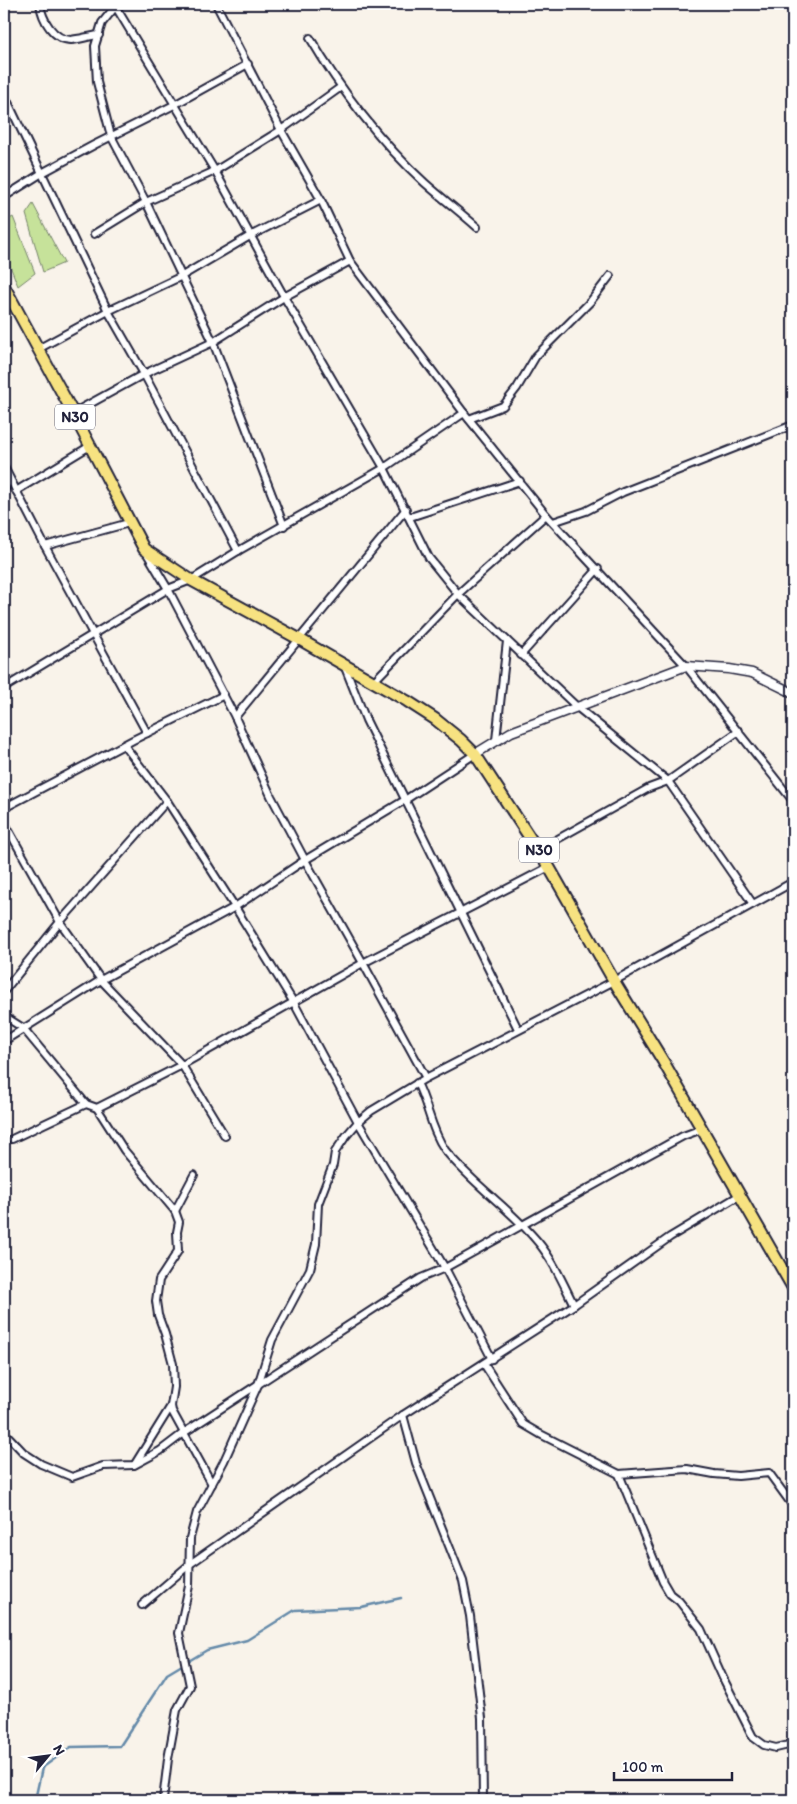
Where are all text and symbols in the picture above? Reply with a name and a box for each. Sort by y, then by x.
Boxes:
road number: N30 [55,404,95,430]
road number: N30 [519,838,559,862]
north arrow [22,1732,72,1782]
text: N [49,1742,69,1758]
scale bar [614,1749,732,1781]
text: 100 m [622,1758,664,1776]

